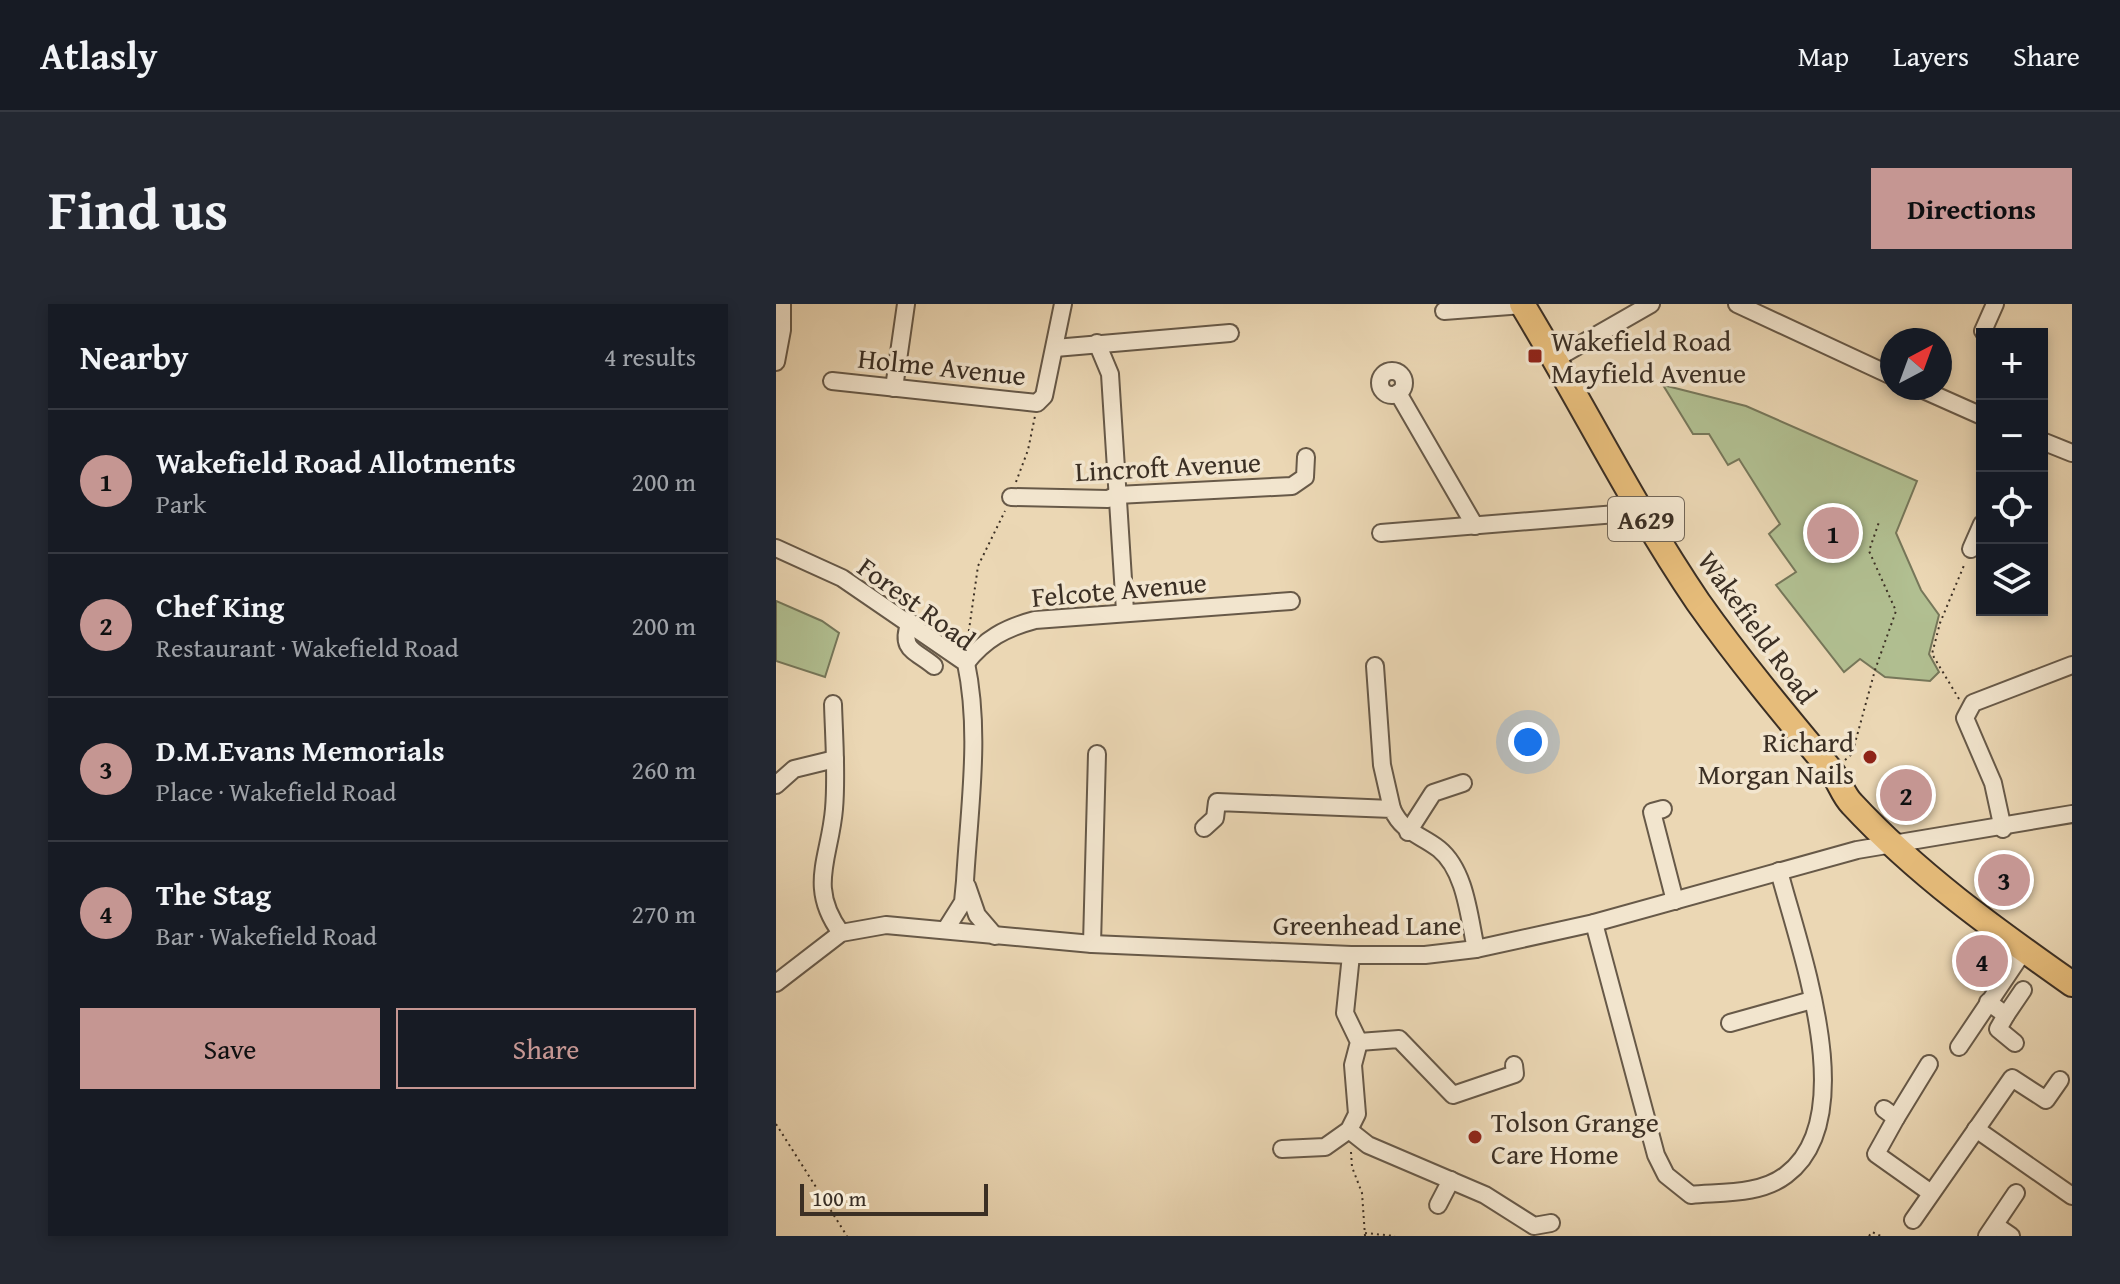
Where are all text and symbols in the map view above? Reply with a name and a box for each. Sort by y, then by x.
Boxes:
text: Atlasly [40,27,158,83]
text: Map [1798,35,1849,76]
text: Layers [1893,35,1969,76]
text: Share [2013,35,2080,76]
text: Find us [48,167,228,250]
button: Directions [1871,168,2072,249]
place label: Wakefield Road Mayfield Avenue [1551,320,1746,393]
north arrow [1880,328,1952,400]
map controls [1976,328,2048,616]
button: + [1976,328,2048,400]
text: Nearby [80,332,189,381]
text: 4 results [604,337,696,376]
street label: Holme Avenue [856,337,1028,395]
marker: Wakefield Road Mayfield Avenue [1526,347,1544,365]
button: − [1976,400,2048,472]
text: Wakefield Road Allotments [156,440,516,484]
street label: Lincroft Avenue [1074,441,1262,491]
text: 1 [99,462,113,501]
text: 200 m [631,462,696,501]
button: locate [1976,472,2048,544]
text: Park [156,484,206,523]
road number: A629 [1608,497,1684,541]
pin: 1 [1807,503,1859,563]
street label: Wakefield Road [1688,542,1828,712]
button: layers [1976,544,2048,616]
street label: Forest Road [850,546,984,660]
street label: Felcote Avenue [1030,561,1208,617]
text: Chef King [156,584,284,628]
text: 2 [99,606,113,645]
text: 200 m [631,606,696,645]
text: Restaurant · Wakefield Road [156,628,459,667]
place label: Richard Morgan Nails [1698,721,1854,794]
your location [1508,722,1548,762]
text: D.M.Evans Memorials [156,728,445,772]
marker: Richard Morgan Nails [1861,748,1879,766]
text: 3 [99,750,113,789]
text: 260 m [631,750,696,789]
pin: 2 [1880,765,1932,825]
text: Place · Wakefield Road [156,772,396,811]
pin: 3 [1978,850,2030,910]
text: The Stag [156,872,271,916]
text: 4 [99,894,113,933]
text: 270 m [631,894,696,933]
street label: Greenhead Lane [1273,904,1461,945]
text: Bar · Wakefield Road [156,916,377,955]
pin: 4 [1956,931,2008,991]
button: Save [80,1008,380,1089]
button: Share [396,1008,696,1089]
place label: Tolson Grange Care Home [1491,1101,1659,1174]
marker: Tolson Grange Care Home [1466,1128,1484,1146]
scale bar [800,1180,988,1216]
text: 100 m [812,1182,867,1214]

